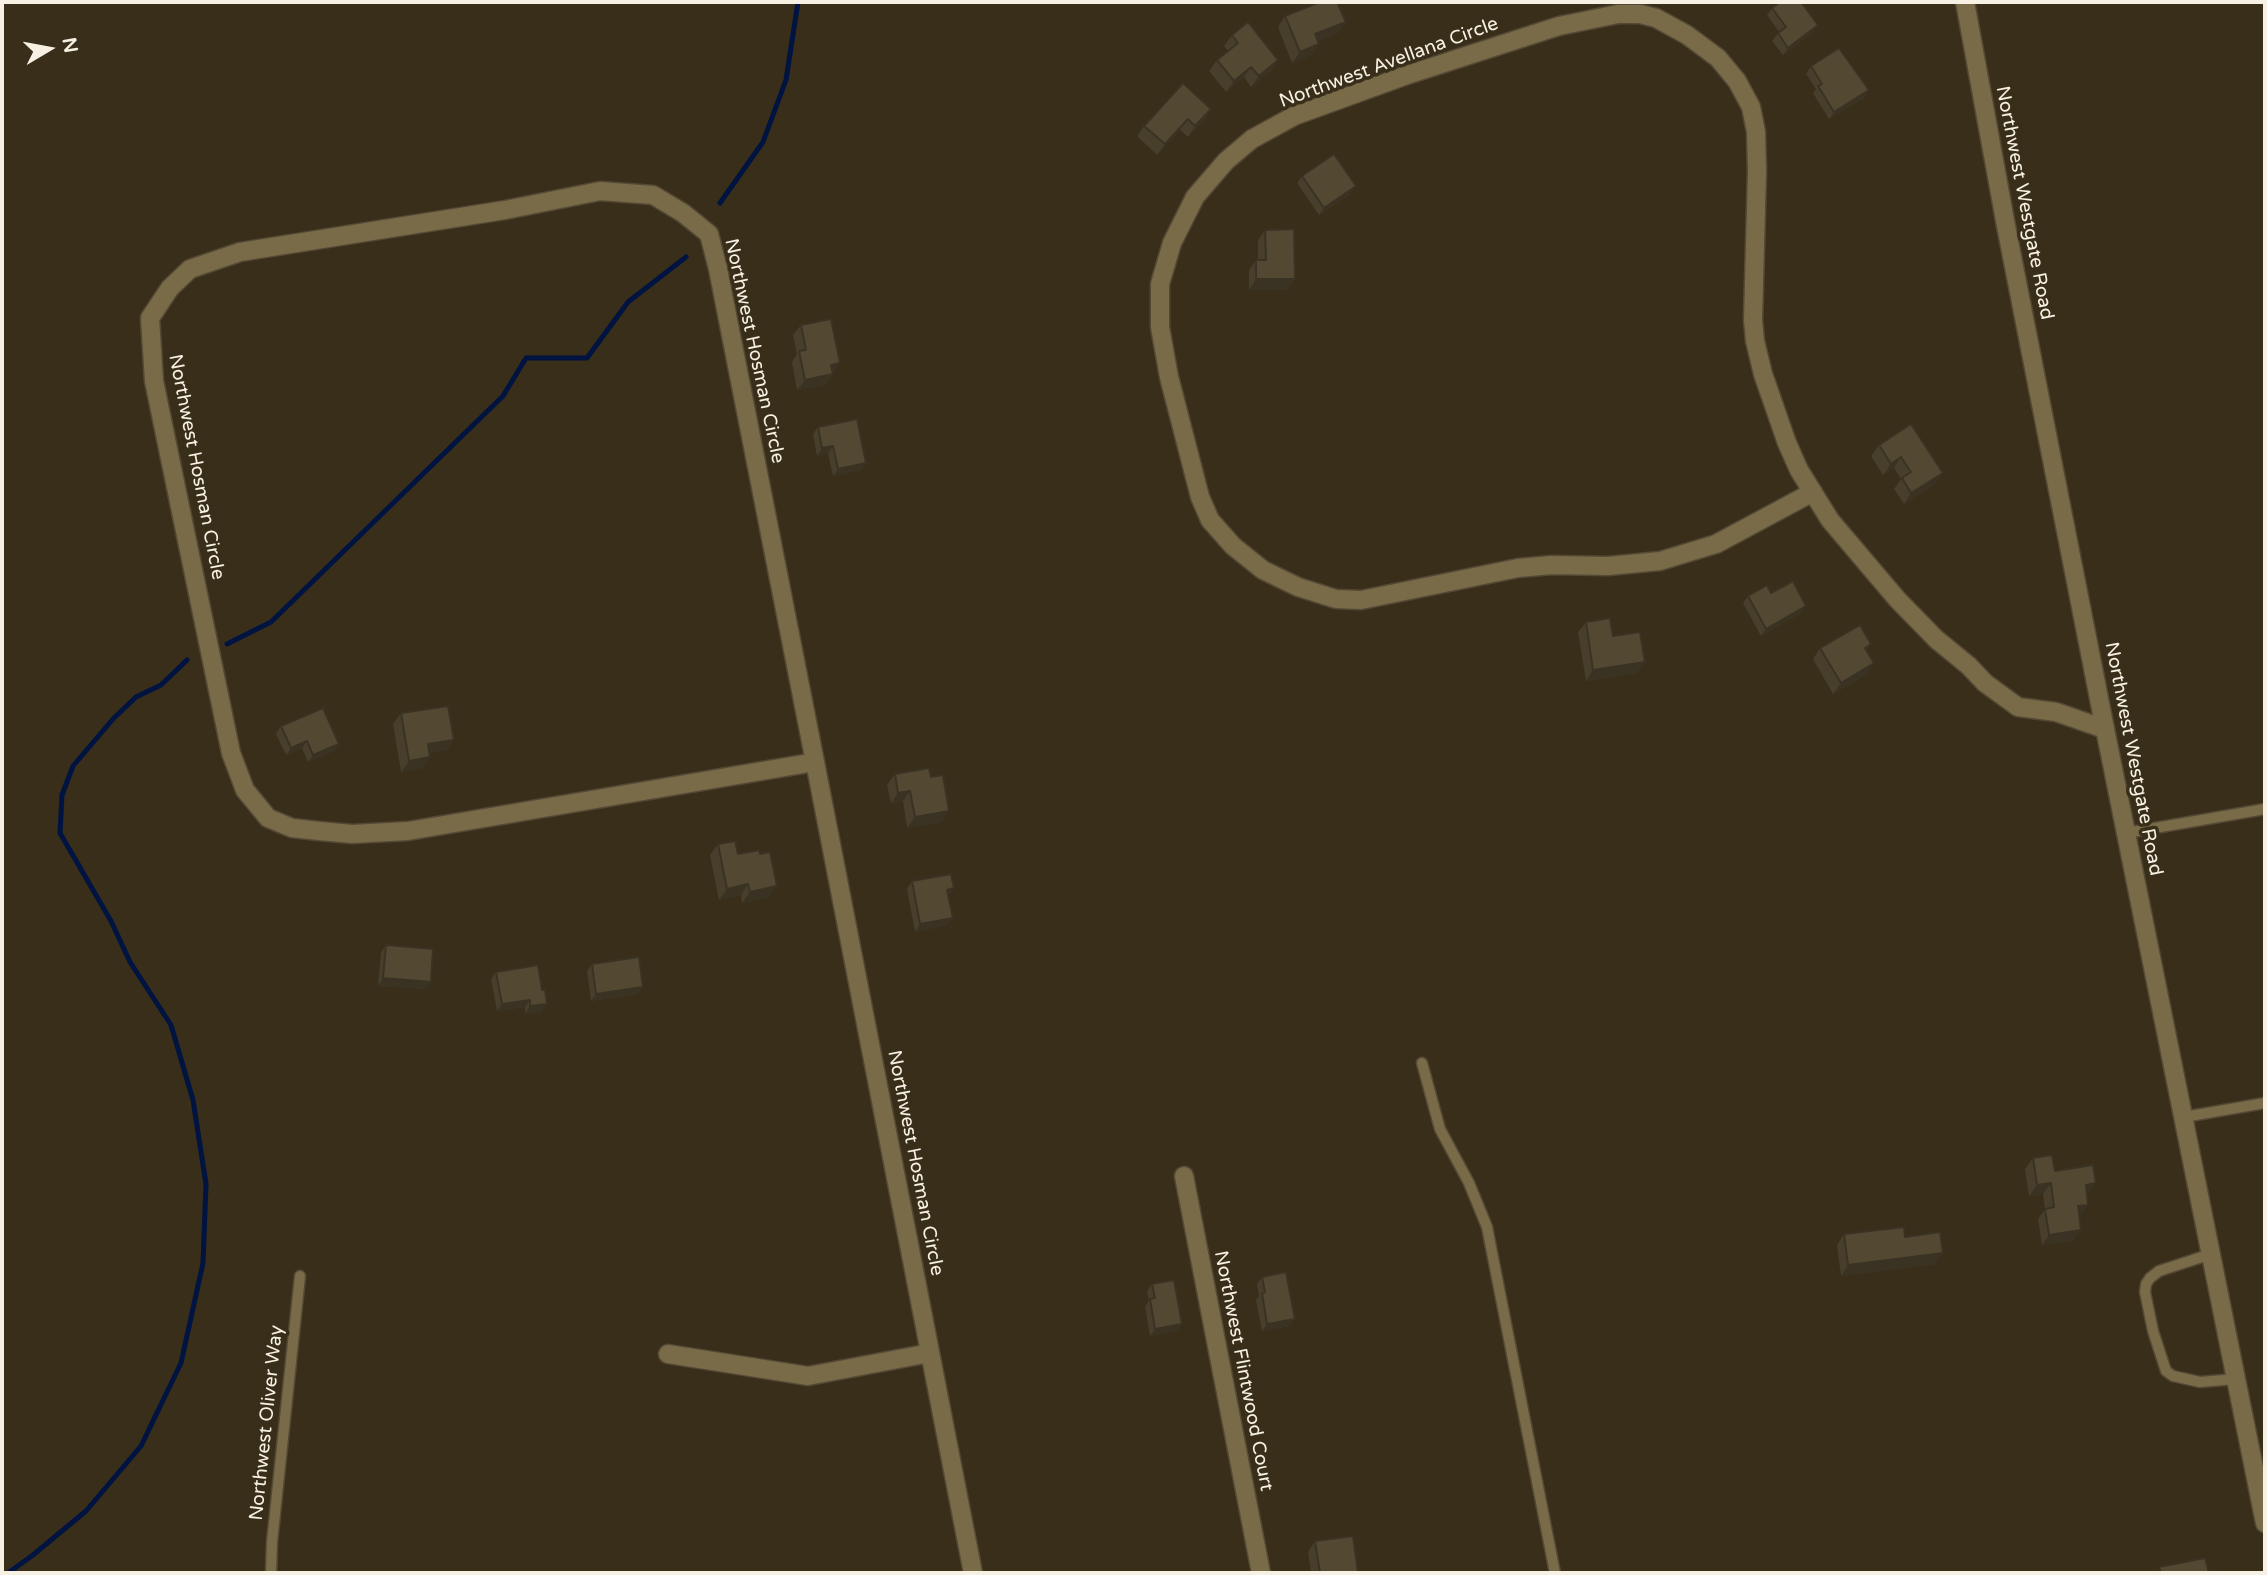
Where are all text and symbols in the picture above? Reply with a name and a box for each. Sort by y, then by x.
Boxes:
street label: Northwest Avellana Circle [1276,13,1502,113]
north arrow [14,14,84,84]
text: N [58,36,82,55]
street label: Northwest Westgate Road [1990,84,2058,322]
street label: Northwest Hosman Circle [719,236,789,466]
street label: Northwest Hosman Circle [163,352,229,582]
street label: Northwest Westgate Road [2099,640,2167,878]
street label: Northwest Hosman Circle [882,1048,948,1278]
street label: Northwest Flintwood Court [1209,1249,1277,1493]
street label: Northwest Oliver Way [245,1324,289,1522]

